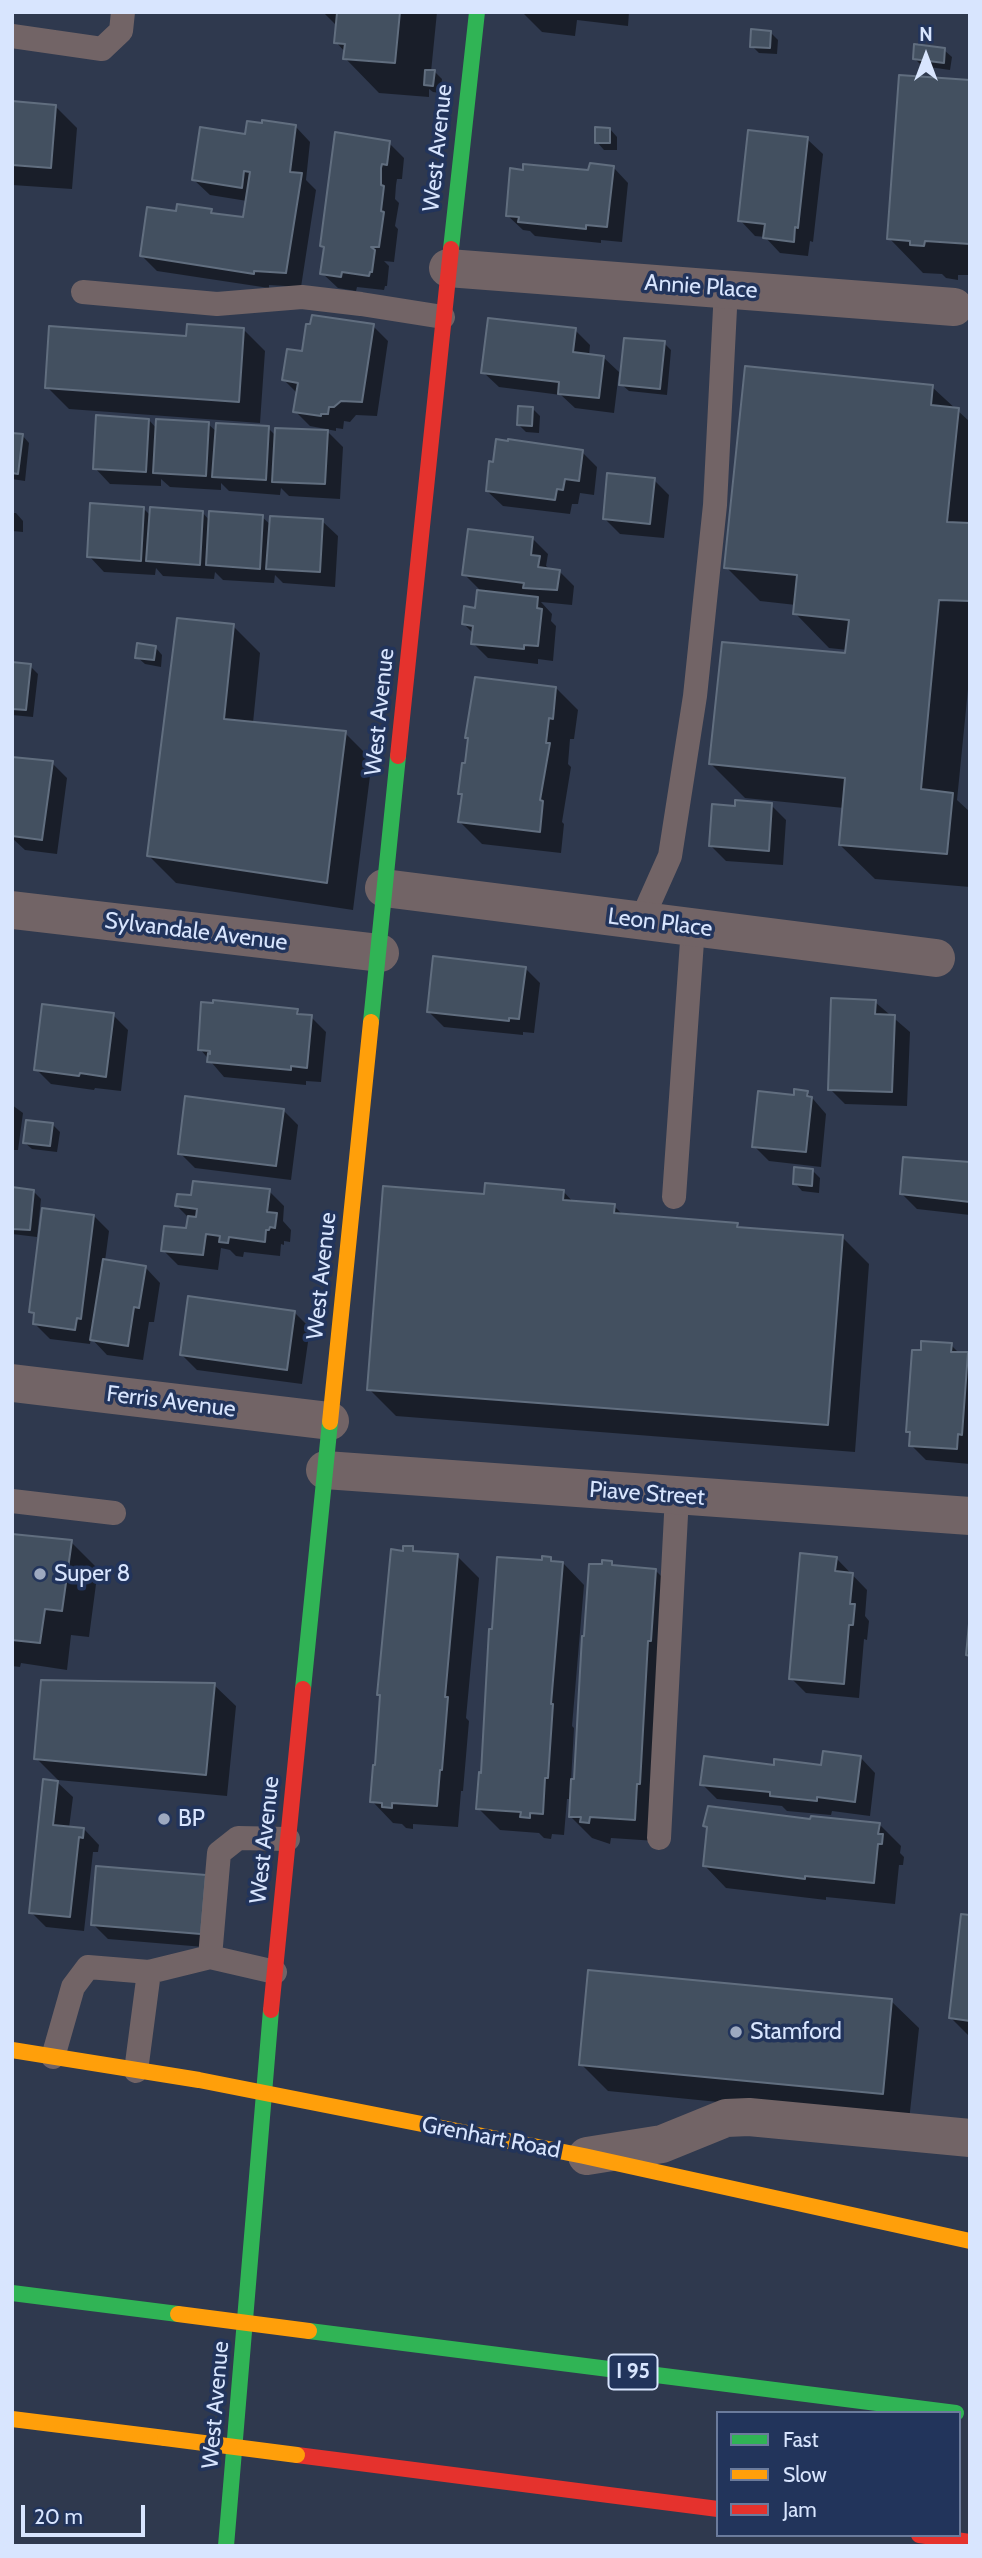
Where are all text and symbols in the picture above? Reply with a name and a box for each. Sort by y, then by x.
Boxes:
north arrow [891,21,961,91]
text: N [919,23,933,46]
street label: West Avenue [418,83,458,213]
street label: Annie Place [644,269,758,305]
street label: West Avenue [360,647,400,777]
street label: Leon Place [606,903,714,943]
street label: Sylvandale Avenue [103,907,289,957]
street label: West Avenue [302,1211,342,1341]
street label: Ferris Avenue [105,1380,237,1424]
street label: Piave Street [588,1476,706,1512]
place label: Super 8 [54,1560,130,1588]
marker: Super 8 [32,1566,48,1582]
street label: West Avenue [245,1775,285,1905]
place label: BP [178,1805,205,1833]
marker: BP [156,1811,172,1827]
place label: Stamford [750,2018,842,2046]
marker: Stamford [728,2024,744,2040]
street label: Grenhart Road [419,2111,563,2165]
street label: West Avenue [197,2340,235,2470]
road number: I 95 [608,2354,658,2390]
legend [716,2411,961,2537]
text: Fast [783,2427,819,2452]
text: Slow [783,2462,827,2487]
scale bar [24,2492,149,2536]
text: Jam [783,2497,817,2522]
text: 20 m [34,2504,83,2529]

